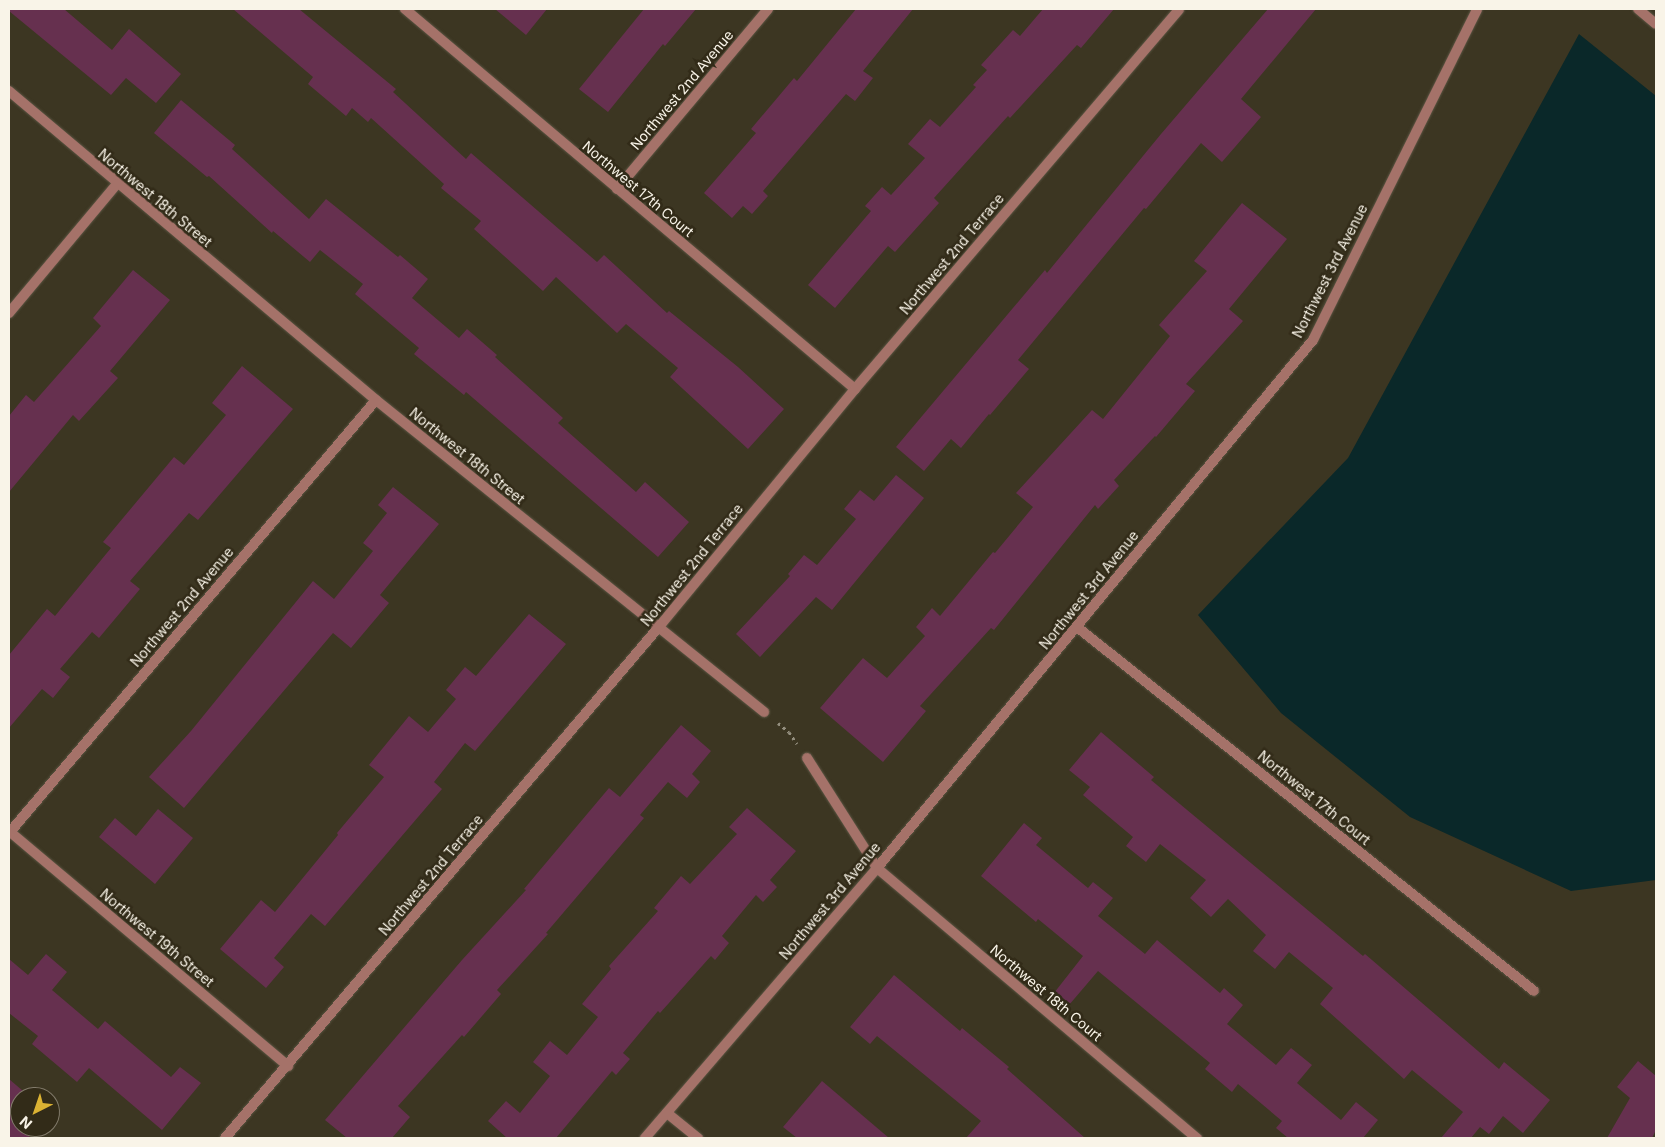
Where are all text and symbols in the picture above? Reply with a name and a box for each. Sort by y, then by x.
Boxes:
street label: Northwest 2nd Avenue [627,27,737,153]
street label: Northwest 17th Court [579,138,697,240]
street label: Northwest 18th Street [95,146,215,250]
street label: Northwest 2nd Terrace [896,190,1008,318]
street label: Northwest 3rd Avenue [1289,201,1371,341]
street label: Northwest 18th Street [406,404,528,508]
street label: Northwest 2nd Terrace [637,500,747,630]
street label: Northwest 3rd Avenue [1036,527,1142,653]
street label: Northwest 2nd Avenue [127,544,237,670]
street label: Northwest 17th Court [1254,747,1374,849]
street label: Northwest 2nd Terrace [375,811,487,939]
street label: Northwest 3rd Avenue [776,839,884,963]
street label: Northwest 19th Street [97,885,217,991]
street label: Northwest 18th Court [987,941,1105,1045]
north arrow [10,1087,60,1137]
text: N [16,1113,35,1133]

